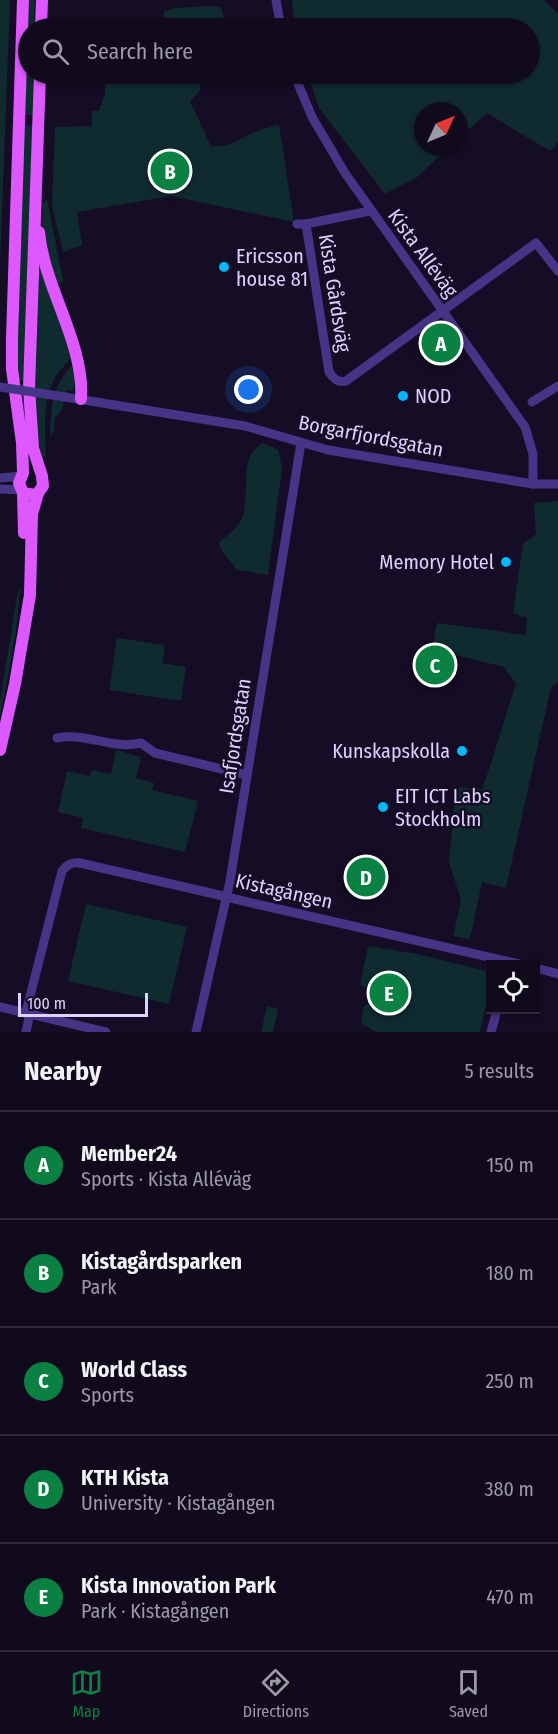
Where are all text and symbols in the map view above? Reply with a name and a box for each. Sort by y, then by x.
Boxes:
search box [18,18,540,84]
icon: search [39,35,72,68]
text: Search here [87,38,193,65]
north arrow [414,102,468,156]
pin: B [150,148,190,194]
street label: Kista Alléväg [383,204,463,302]
street label: Kista Gårdsväg [314,232,356,354]
place label: Ericsson house 81 [236,244,308,291]
marker: Ericsson house 81 [217,260,231,274]
pin: A [422,320,460,366]
your location [234,375,263,404]
place label: NOD [415,384,451,408]
marker: NOD [396,389,410,403]
street label: Borgarfjordsgatan [297,410,445,462]
place label: Memory Hotel [379,550,494,574]
marker: Memory Hotel [499,555,513,569]
pin: C [416,642,454,688]
street label: Isafjordsgatan [214,677,256,795]
place label: Kunskapskolla [332,739,450,763]
marker: Kunskapskolla [455,744,469,758]
place label: EIT ICT Labs Stockholm [395,784,490,831]
marker: EIT ICT Labs Stockholm [376,800,390,814]
pin: D [346,854,386,900]
street label: Kistagången [233,868,335,914]
map controls [486,960,540,1014]
button: locate [486,960,540,1014]
pin: E [370,970,408,1016]
scale bar [18,990,148,1018]
text: 100 m [27,994,66,1013]
text: Nearby [24,1056,101,1087]
text: 5 results [464,1059,534,1083]
text: Member24 [81,1140,177,1167]
text: A [38,1153,49,1177]
text: 150 m [487,1153,534,1177]
text: Sports · Kista Alléväg [81,1167,251,1191]
text: Kistagårdsparken [81,1248,242,1275]
text: B [38,1261,49,1285]
text: 180 m [486,1261,534,1285]
text: Park [81,1275,117,1299]
text: World Class [81,1356,187,1383]
text: C [38,1369,49,1393]
text: 250 m [486,1369,534,1393]
text: Sports [81,1383,134,1407]
text: KTH Kista [81,1464,169,1491]
text: D [38,1477,49,1501]
text: 380 m [484,1477,534,1501]
text: University · Kistagången [81,1491,275,1515]
text: Kista Innovation Park [81,1572,276,1599]
text: E [39,1585,48,1609]
text: 470 m [486,1585,534,1609]
text: Park · Kistagången [81,1599,229,1623]
tab: Map [70,1666,103,1721]
tab: Directions [243,1666,309,1721]
tab: Saved [449,1666,488,1721]

